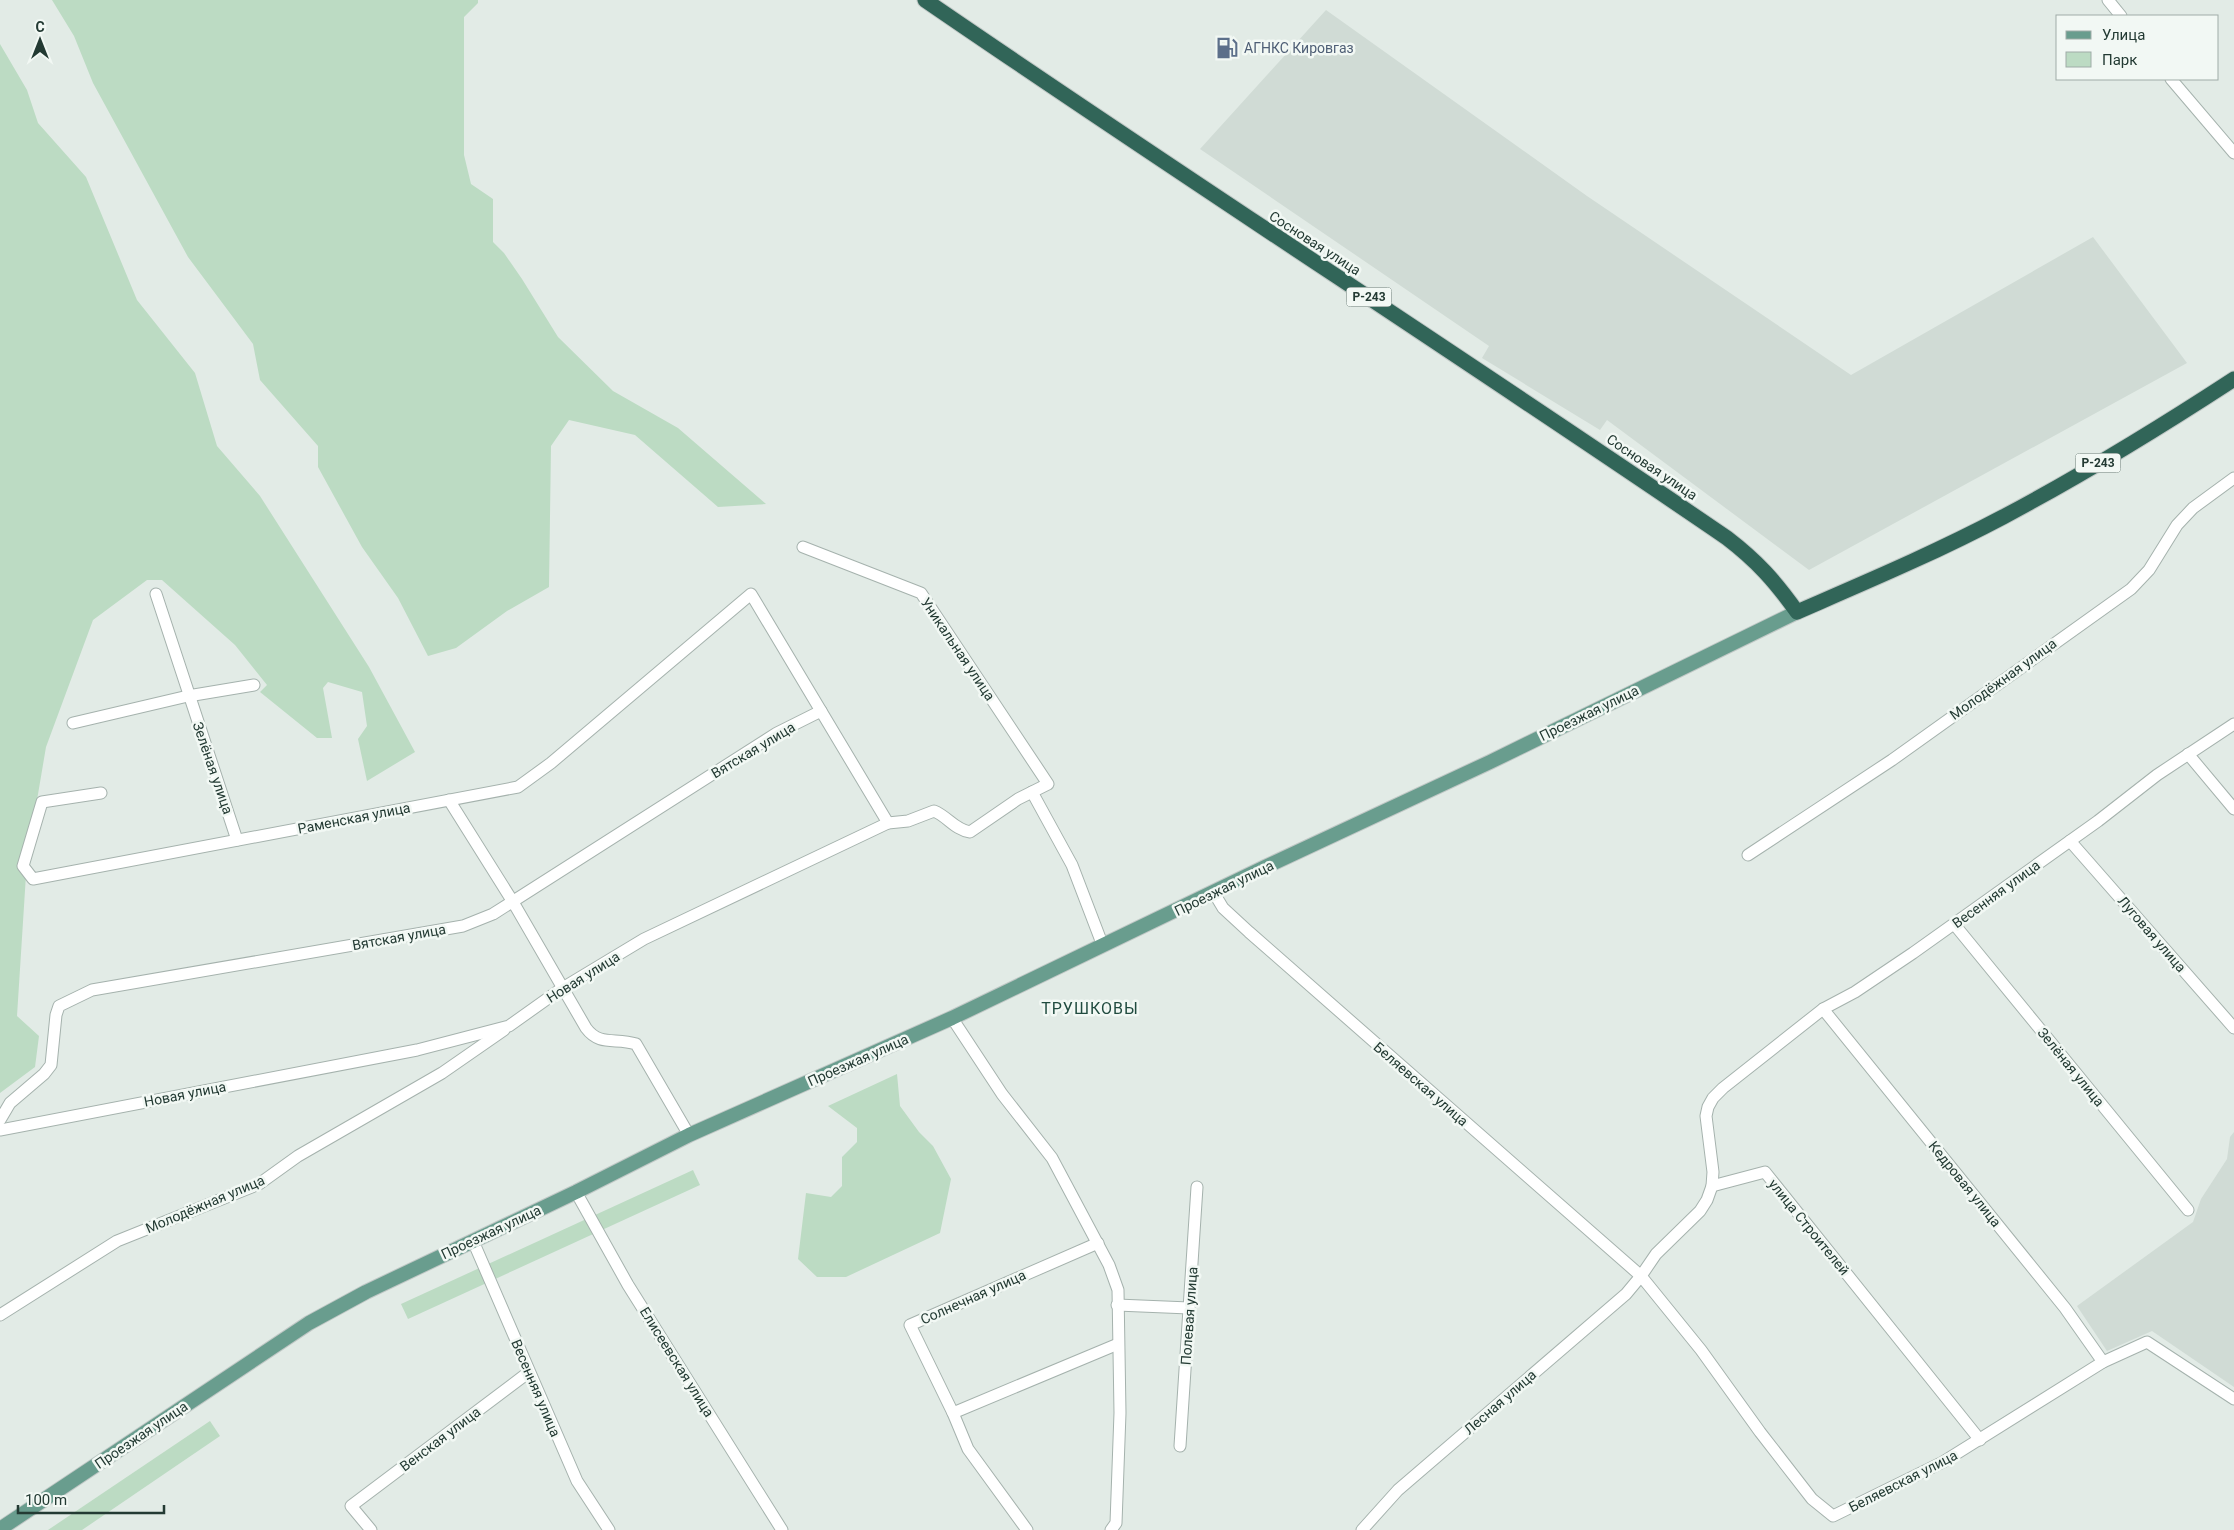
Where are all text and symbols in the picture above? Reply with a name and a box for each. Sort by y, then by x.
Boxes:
north arrow [15,15,65,65]
legend [2056,15,2219,80]
text: С [35,19,45,35]
text: Улица [2102,26,2145,44]
fuel station icon: АГНКС Кировгаз [1214,35,1240,61]
place label: АГНКС Кировгаз [1244,40,1354,56]
text: Парк [2102,51,2137,69]
street label: Сосновая улица [1266,208,1364,278]
road number: Р-243 [1346,288,1392,306]
street label: Сосновая улица [1604,431,1700,503]
road number: Р-243 [2076,453,2120,472]
street label: Уникальная улица [918,595,998,703]
street label: Молодёжная улица [1947,635,2059,723]
street label: Проезжая улица [1537,682,1641,744]
street label: Вятская улица [708,719,798,781]
street label: Зелёная улица [190,720,236,816]
street label: Раменская улица [296,799,412,837]
street label: Проезжая улица [1172,857,1276,919]
street label: Весенняя улица [1949,857,2043,931]
street label: Луговая улица [2115,893,2189,975]
street label: Вятская улица [351,921,447,953]
street label: Новая улица [543,948,623,1006]
district label: ТРУШКОВЫ [1041,999,1139,1018]
street label: Зелёная улица [2034,1024,2108,1110]
street label: Проезжая улица [805,1031,911,1089]
street label: Беляевская улица [1371,1039,1471,1129]
street label: Новая улица [143,1078,227,1110]
street label: Кедровая улица [1926,1138,2004,1230]
street label: Молодёжная улица [143,1172,267,1236]
street label: улица Строителей [1765,1176,1853,1278]
street label: Проезжая улица [439,1202,543,1262]
street label: Полевая улица [1178,1266,1200,1366]
street label: Солнечная улица [918,1267,1028,1327]
street label: Елисеевская улица [637,1304,717,1420]
street label: Весенняя улица [508,1337,564,1439]
street label: Лесная улица [1461,1366,1539,1438]
street label: Проезжая улица [92,1398,190,1472]
street label: Венская улица [397,1404,483,1474]
street label: Беляевская улица [1846,1447,1960,1515]
scale bar [18,1482,164,1514]
text: 100 m [25,1491,67,1509]

